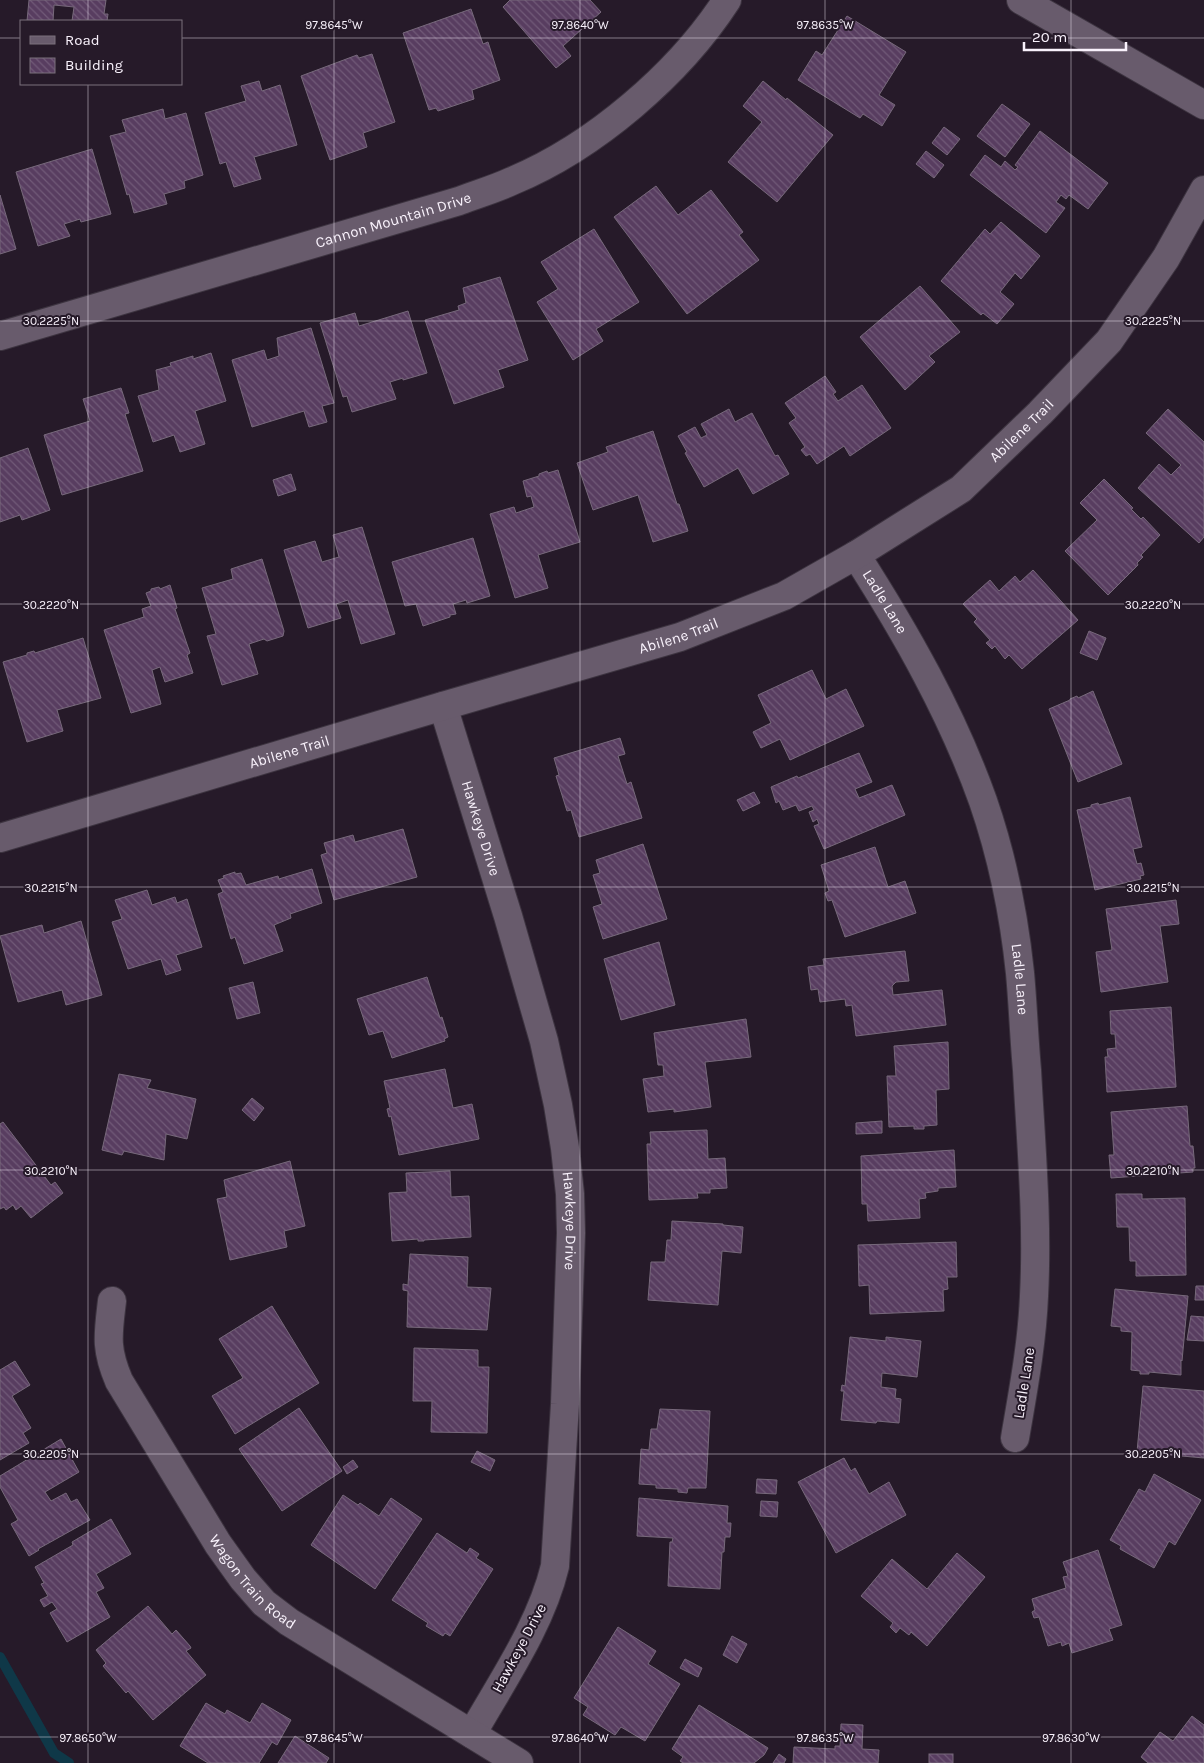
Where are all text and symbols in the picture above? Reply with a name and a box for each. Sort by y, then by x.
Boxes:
text: 97.8645°W [305,18,363,32]
text: 97.8640°W [551,18,609,32]
text: 97.8635°W [796,18,854,32]
legend [20,20,182,85]
scale bar [1024,20,1126,52]
text: 20 m [1032,28,1067,46]
text: Road [65,31,100,49]
text: Building [65,56,123,74]
street label: Cannon Mountain Drive [313,188,474,252]
text: 30.2225°N [23,314,79,328]
text: 30.2225°N [1125,314,1181,328]
street label: Abilene Trail [986,395,1058,466]
street label: Ladle Lane [859,566,911,637]
text: 30.2220°N [23,598,79,612]
text: 30.2220°N [1125,598,1181,612]
street label: Abilene Trail [637,614,721,658]
street label: Abilene Trail [247,731,332,772]
street label: Hawkeye Drive [458,778,504,878]
text: 30.2215°N [24,881,78,895]
text: 30.2215°N [1126,881,1180,895]
street label: Ladle Lane [1008,942,1032,1016]
text: 30.2210°N [24,1164,78,1178]
text: 30.2210°N [1126,1164,1180,1178]
street label: Hawkeye Drive [559,1171,580,1270]
street label: Ladle Lane [1010,1346,1038,1420]
text: 30.2205°N [23,1447,79,1461]
text: 30.2205°N [1125,1447,1181,1461]
street label: Wagon Train Road [205,1531,299,1633]
street label: Hawkeye Drive [488,1600,550,1696]
text: 97.8650°W [59,1731,117,1745]
text: 97.8645°W [305,1731,363,1745]
text: 97.8640°W [551,1731,609,1745]
text: 97.8635°W [796,1731,854,1745]
text: 97.8630°W [1042,1731,1100,1745]

